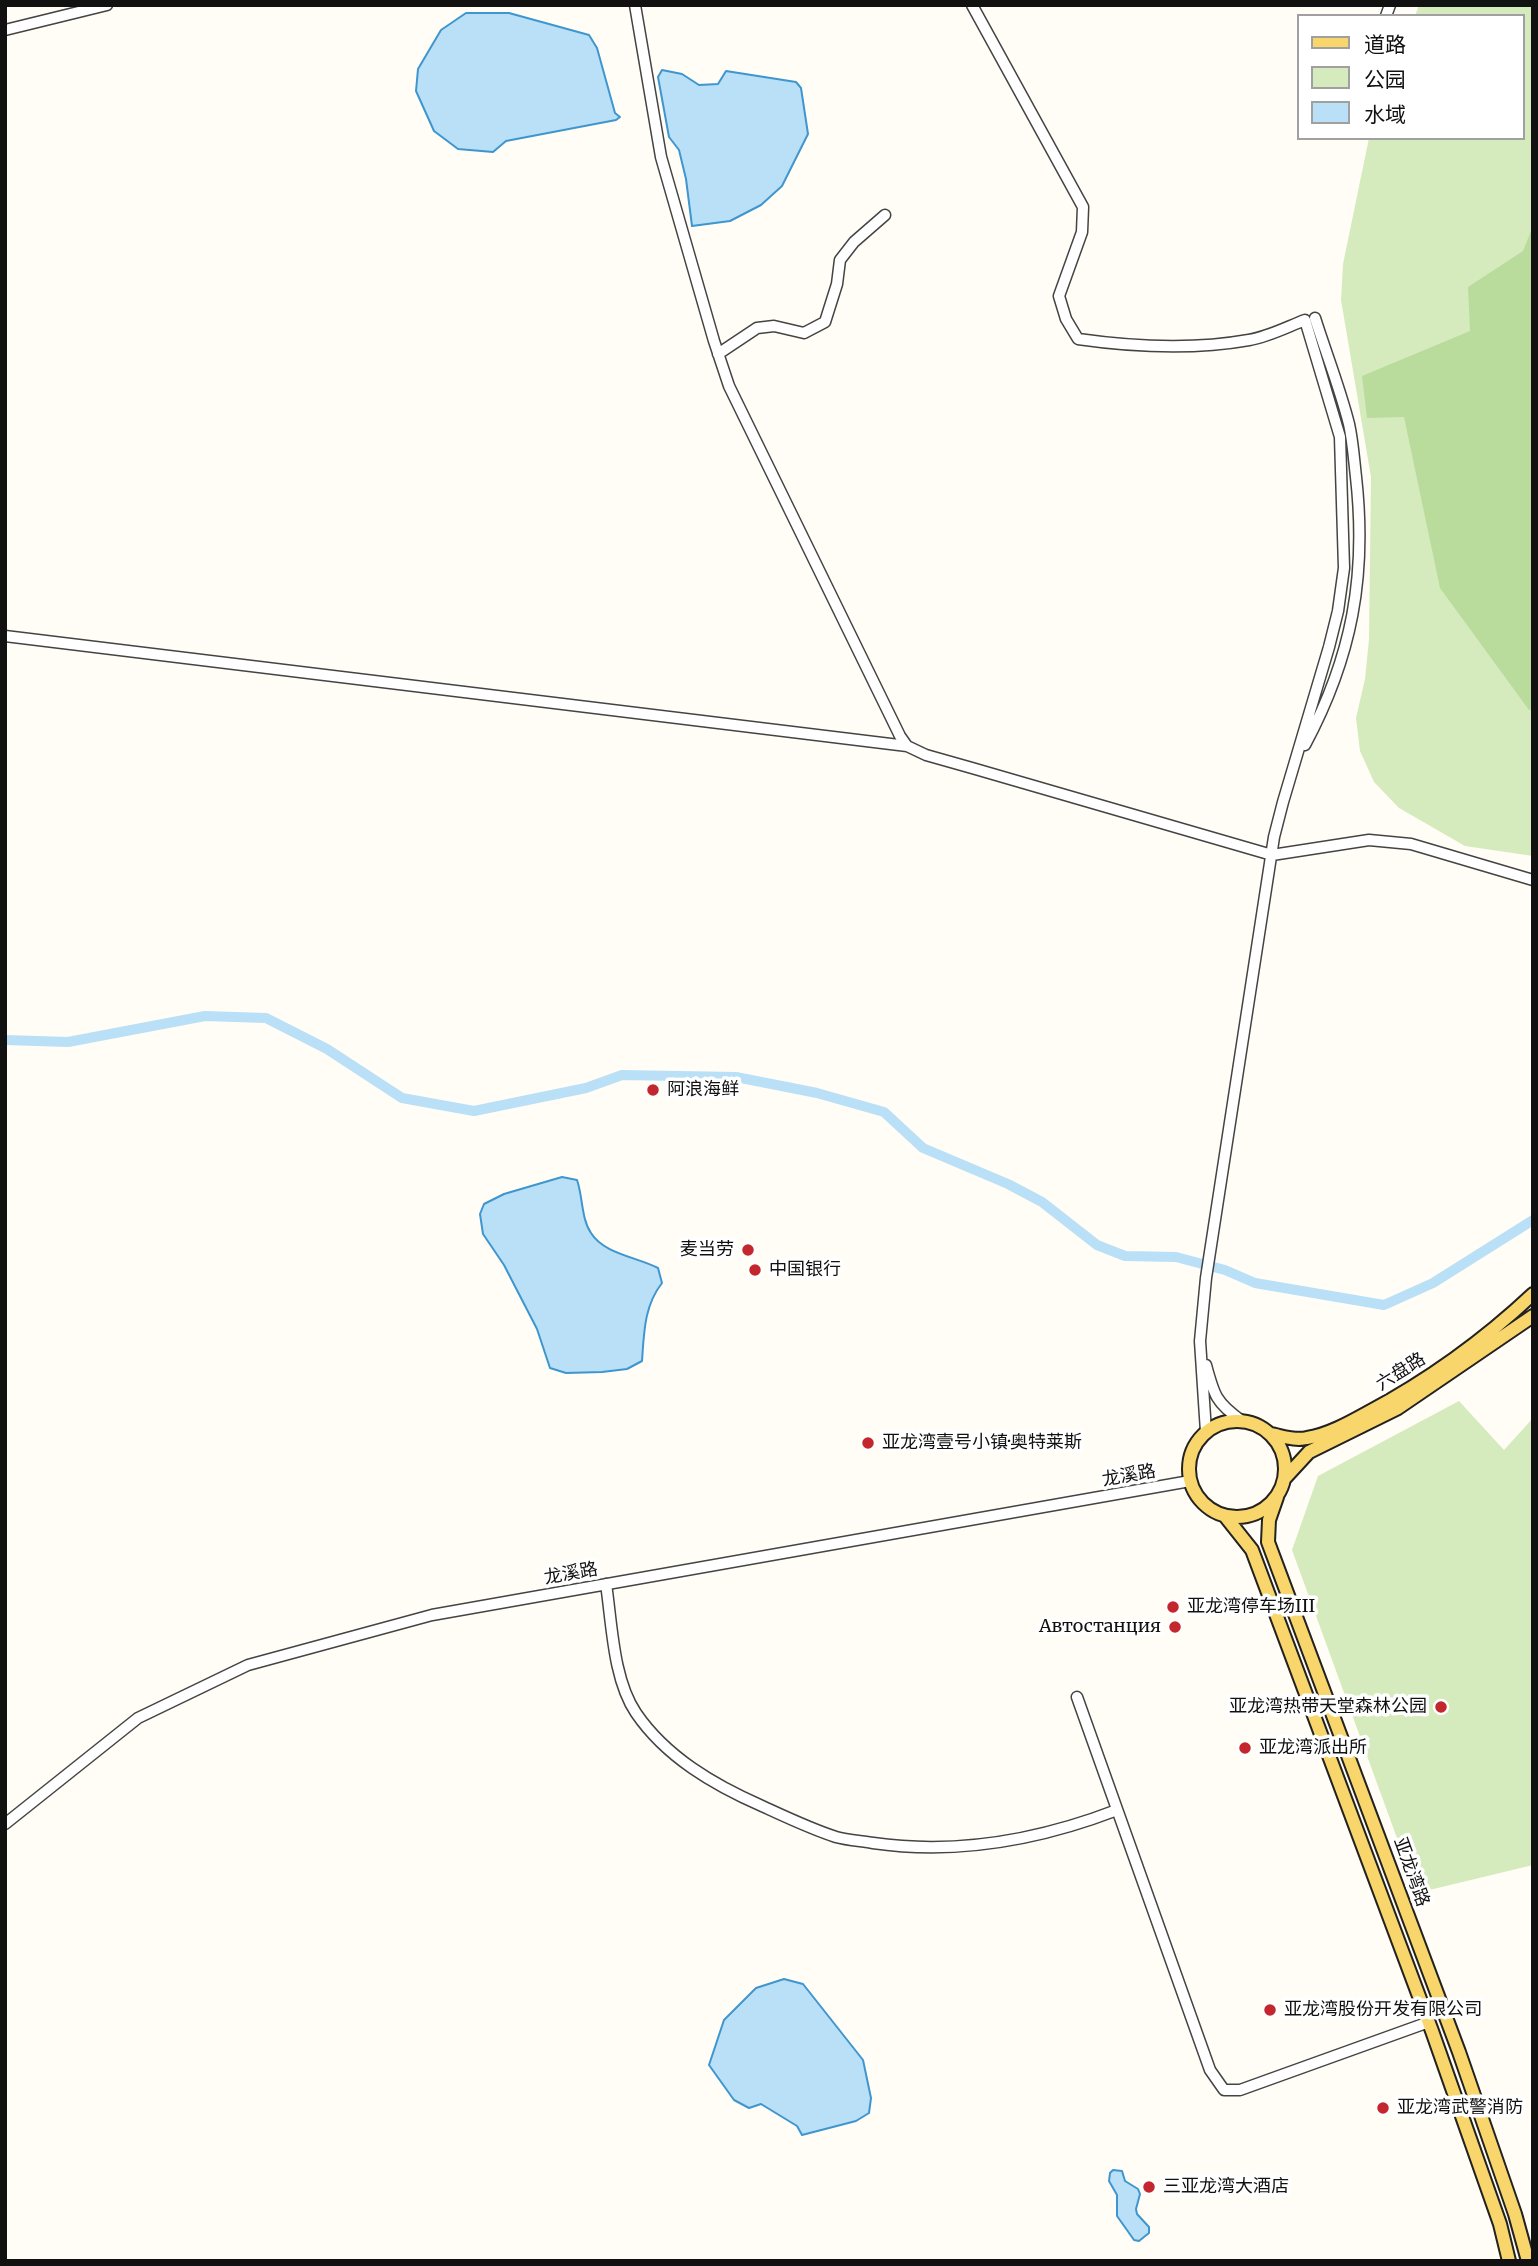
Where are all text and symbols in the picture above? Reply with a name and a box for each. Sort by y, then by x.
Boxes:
legend [1296,14,1524,140]
text: 道路 [1364,31,1406,58]
text: 公园 [1364,66,1406,93]
text: 水域 [1364,101,1406,128]
place label: 阿浪海鲜 [667,1079,739,1101]
marker: 阿浪海鲜 [645,1082,661,1098]
place label: 麦当劳 [680,1239,734,1261]
marker: 麦当劳 [740,1242,756,1258]
place label: 中国银行 [769,1259,841,1281]
marker: 中国银行 [747,1262,763,1278]
street label: 六盘路 [1372,1349,1430,1395]
place label: 亚龙湾壹号小镇·奥特莱斯 [882,1432,1082,1454]
marker: 亚龙湾壹号小镇·奥特莱斯 [860,1435,876,1451]
street label: 龙溪路 [1101,1461,1157,1491]
street label: 龙溪路 [543,1559,599,1589]
place label: 亚龙湾停车场III [1187,1596,1315,1618]
marker: 亚龙湾停车场III [1165,1599,1181,1615]
place label: Автостанция [1039,1616,1161,1638]
marker: Автостанция [1167,1619,1183,1635]
place label: 亚龙湾热带天堂森林公园 [1229,1696,1427,1718]
marker: 亚龙湾热带天堂森林公园 [1433,1699,1449,1715]
place label: 亚龙湾派出所 [1259,1737,1367,1759]
marker: 亚龙湾派出所 [1237,1740,1253,1756]
street label: 亚龙湾路 [1389,1834,1433,1910]
place label: 亚龙湾股份开发有限公司 [1284,1999,1482,2021]
marker: 亚龙湾股份开发有限公司 [1262,2002,1278,2018]
place label: 亚龙湾武警消防 [1397,2097,1523,2119]
marker: 亚龙湾武警消防 [1375,2100,1391,2116]
place label: 三亚龙湾大酒店 [1163,2176,1289,2198]
marker: 三亚龙湾大酒店 [1141,2179,1157,2195]

